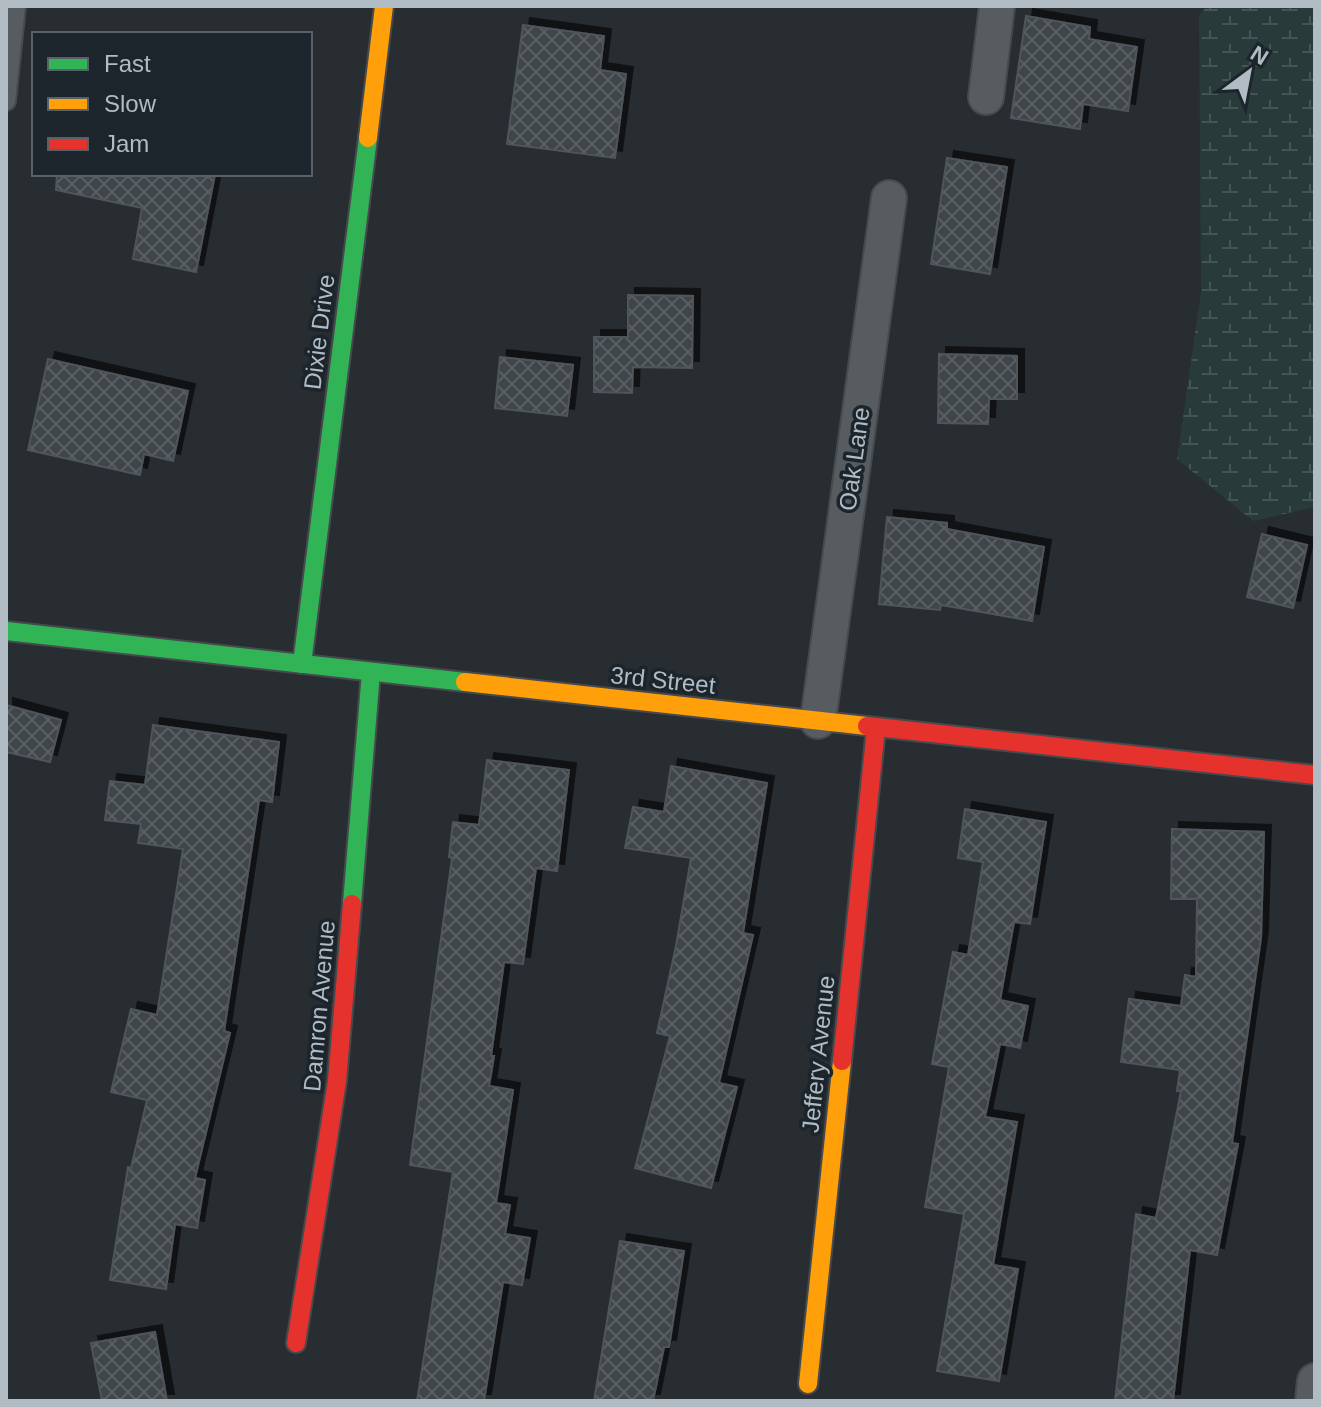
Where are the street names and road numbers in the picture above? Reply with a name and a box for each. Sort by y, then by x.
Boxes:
street label: Dixie Drive [299,273,339,391]
street label: Oak Lane [833,406,875,512]
street label: 3rd Street [609,661,717,699]
street label: Damron Avenue [298,919,340,1093]
street label: Jeffery Avenue [796,974,840,1134]

